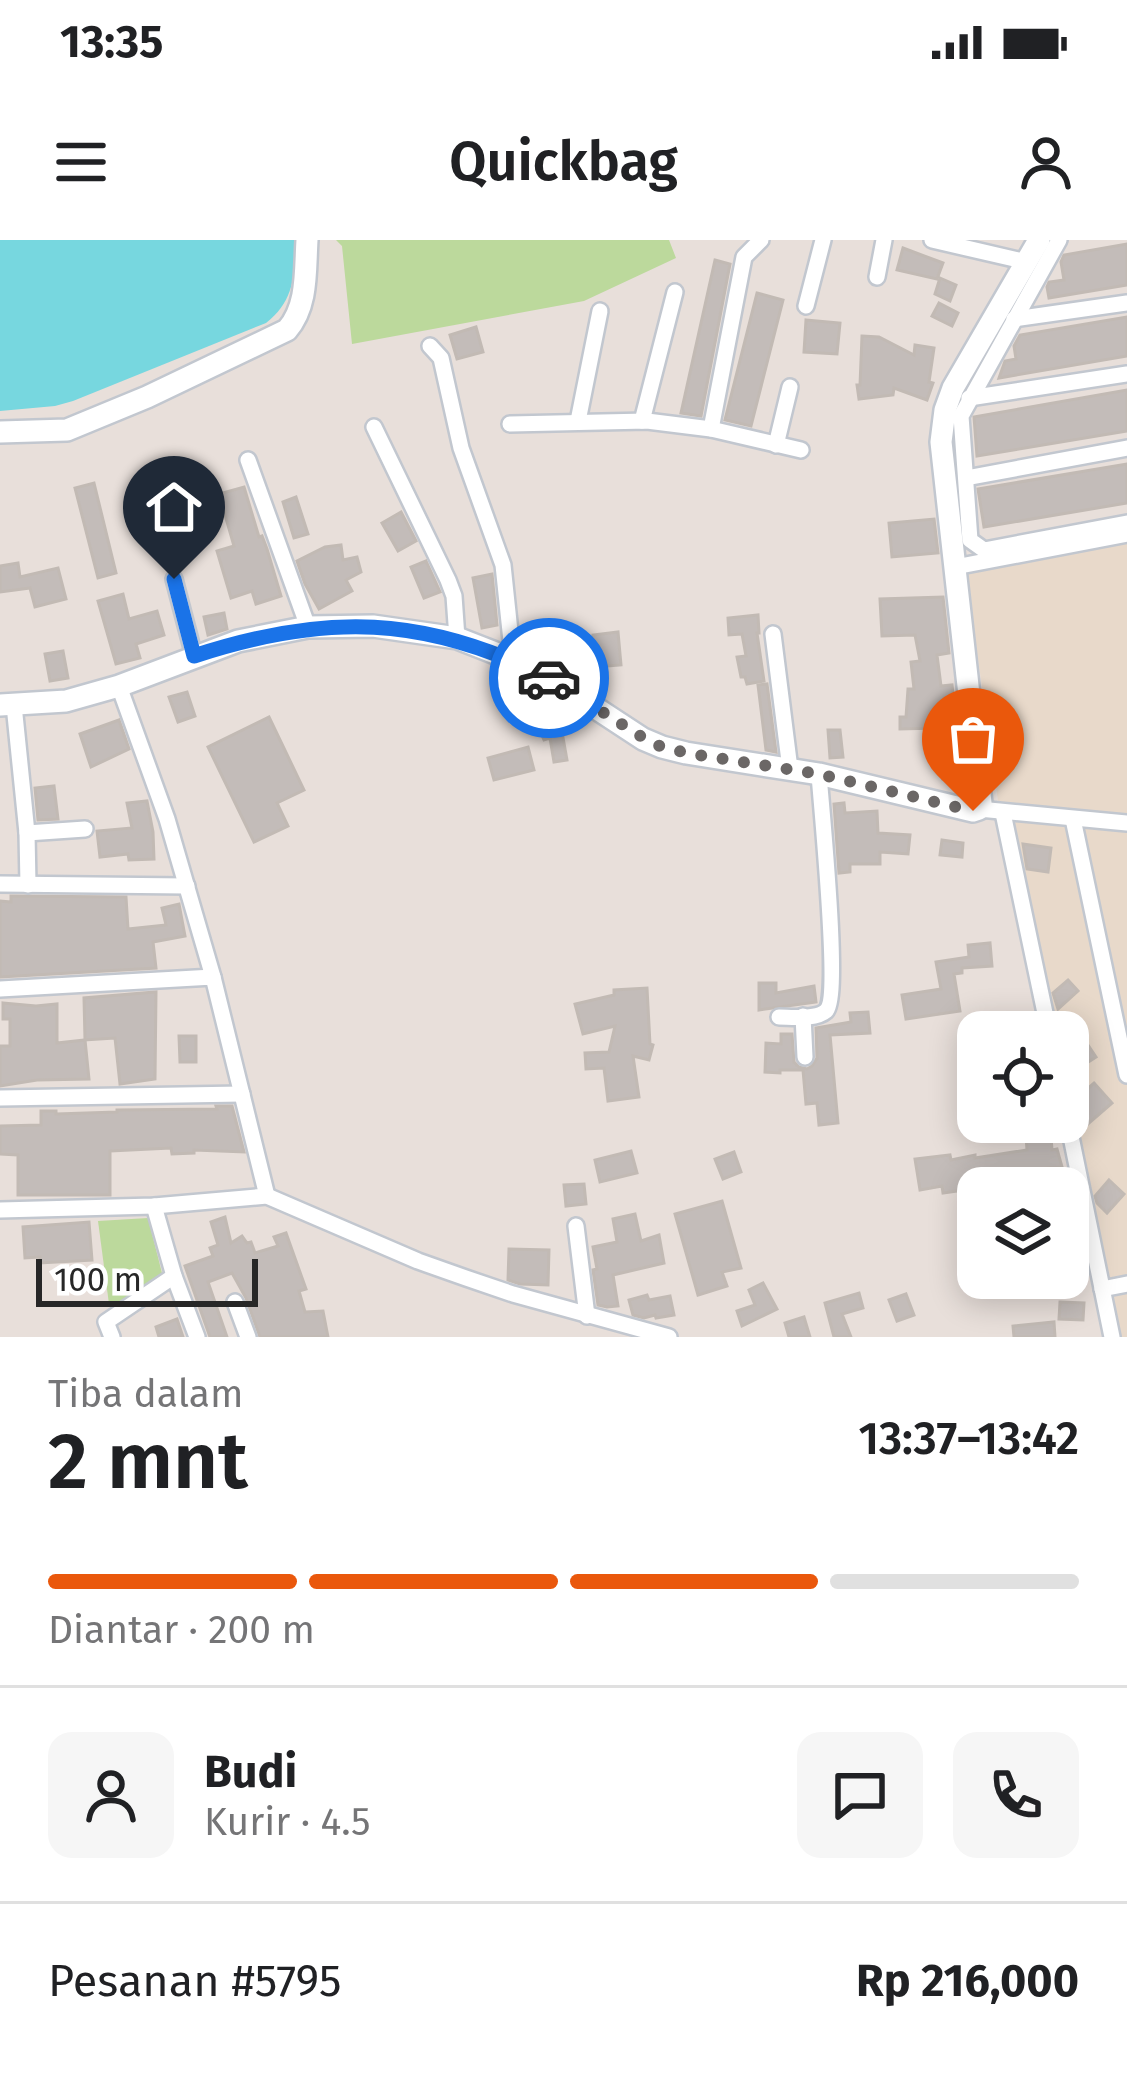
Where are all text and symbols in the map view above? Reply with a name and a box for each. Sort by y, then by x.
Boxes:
text: 13:35 [60,15,163,69]
icon: menu [48,129,114,195]
icon: person [1013,129,1079,195]
text: Quickbag [449,130,678,194]
pin [123,456,225,579]
icon: home [141,474,207,540]
courier [489,618,609,738]
icon: car [516,645,582,711]
pin [922,688,1024,811]
icon: bag [940,706,1006,772]
map controls [957,1011,1089,1299]
button: locate [957,1011,1089,1143]
button: layers [957,1167,1089,1299]
scale bar [36,1253,258,1306]
text: 100 m [54,1260,142,1300]
text: Tiba dalam [48,1371,244,1417]
text: 13:37–13:42 [858,1412,1079,1466]
text: 2 mnt [48,1415,248,1509]
text: Diantar · 200 m [48,1607,315,1653]
button: person [48,1732,174,1858]
button: chat [797,1732,923,1858]
button: phone [953,1732,1079,1858]
text: Budi [204,1745,297,1799]
text: Kurir · 4.5 [204,1799,371,1845]
text: Pesanan #5795 [48,1954,342,2008]
text: Rp 216,000 [856,1954,1079,2008]

